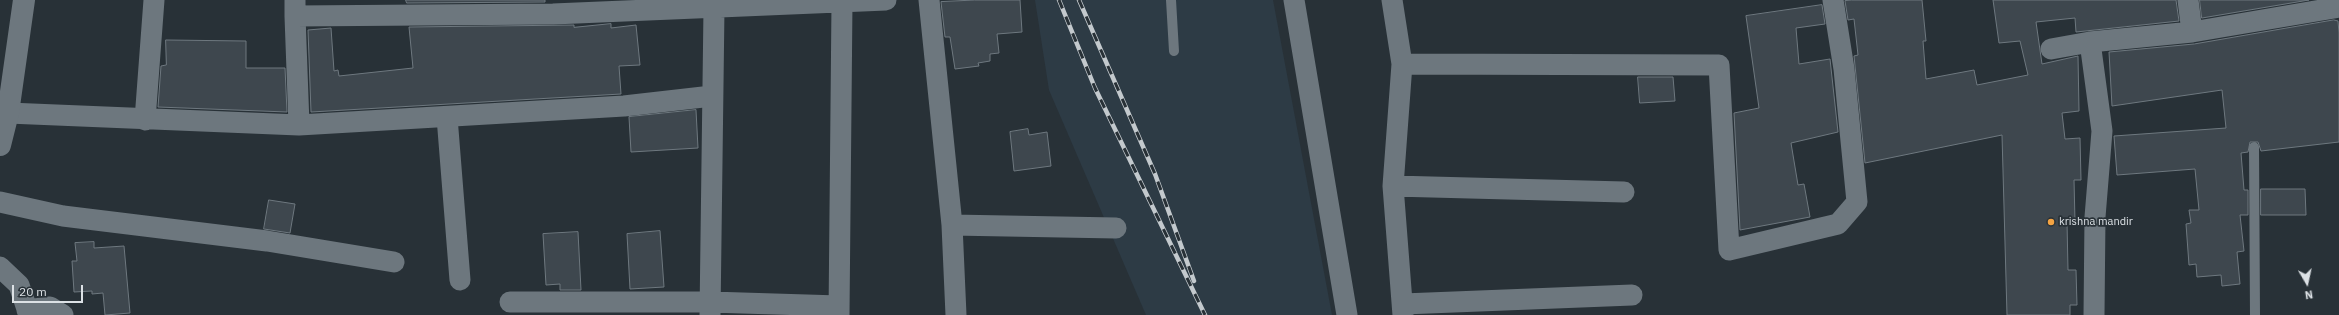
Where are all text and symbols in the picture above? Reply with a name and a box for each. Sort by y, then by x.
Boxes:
place label: krishna mandir [2059,215,2133,229]
marker: krishna mandir [2046,217,2056,227]
north arrow [2287,263,2327,303]
scale bar [14,277,85,303]
text: 20 m [19,284,47,299]
text: N [2304,287,2314,302]

